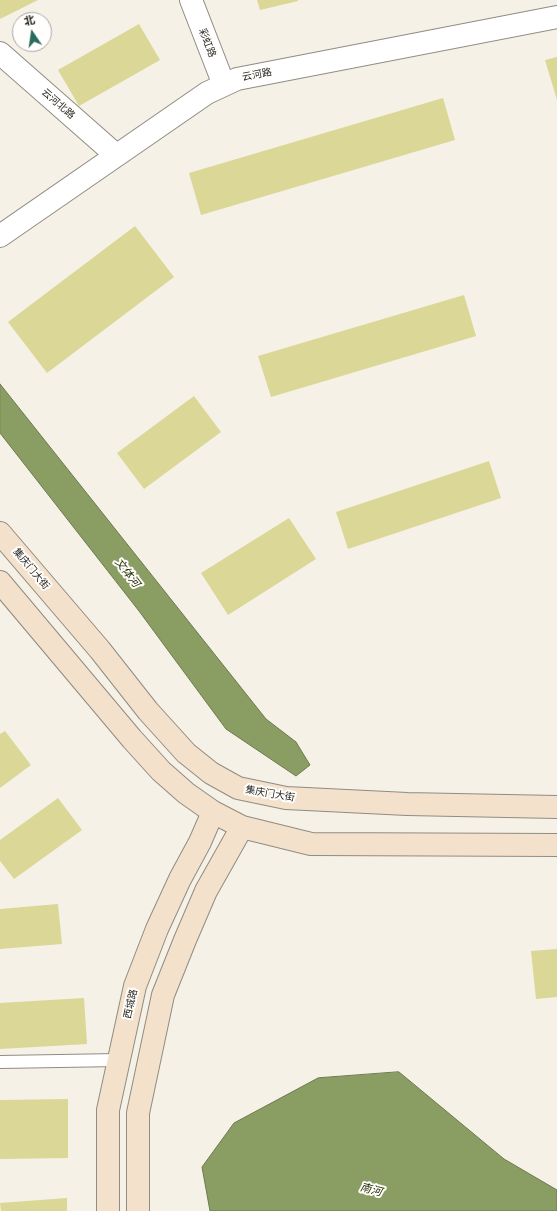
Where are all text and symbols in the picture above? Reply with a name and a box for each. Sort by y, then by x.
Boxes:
north arrow [12,12,52,52]
text: 北 [23,13,36,28]
street label: 彩虹路 [196,27,218,59]
street label: 云河路 [241,66,273,84]
street label: 云河北路 [39,86,77,122]
street label: 集庆门大街 [10,546,52,592]
water label: 文体河 [112,556,142,590]
street label: 集庆门大街 [244,784,296,804]
street label: 西城路 [122,988,140,1020]
water label: 南河 [359,1181,383,1199]

